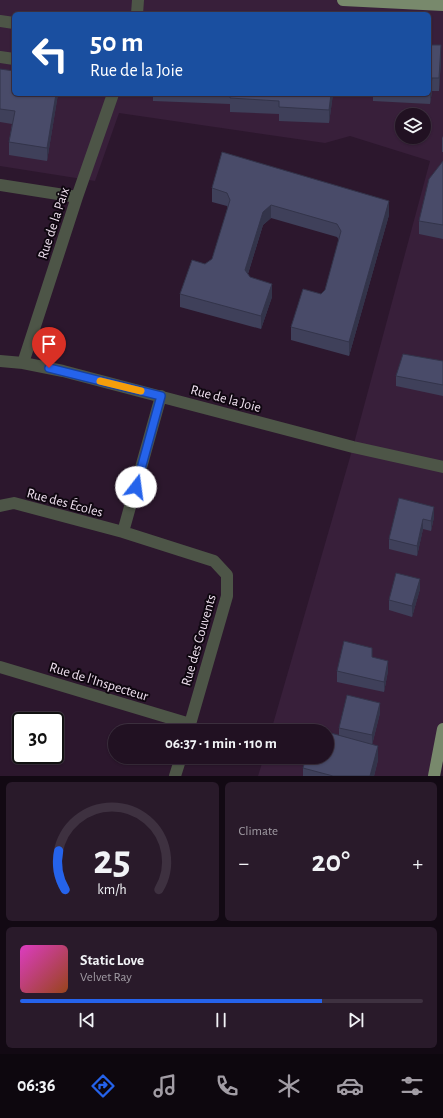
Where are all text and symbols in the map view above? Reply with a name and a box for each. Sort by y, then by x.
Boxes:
icon: left [24,28,76,80]
text: 50 m [90,29,144,57]
text: Rue de la Joie [90,62,183,80]
map controls [395,108,431,144]
button: layers [395,108,431,144]
street label: Rue de la Paix [36,186,72,261]
pin [32,327,66,368]
icon: arrive [38,333,60,355]
street label: Rue de la Joie [189,383,263,415]
position arrow [115,466,157,508]
street label: Rue des Écoles [25,483,105,520]
street label: Rue des Couvents [179,593,219,688]
street label: Rue de l'Inspecteur [48,660,150,704]
speed limit sign: 30 [12,712,64,764]
text: 06:37 · 1 min · 110 m [165,736,277,751]
text: Climate [239,825,278,838]
text: 25 [93,839,131,880]
text: 20° [311,847,350,877]
text: − [239,852,249,874]
text: + [412,852,423,874]
text: km/h [98,882,127,896]
text: Static Love [80,953,144,968]
text: Velvet Ray [80,971,132,984]
icon: previous [76,1009,98,1031]
icon: pause [210,1009,232,1031]
icon: next [345,1009,367,1031]
icon: directions [89,1072,117,1100]
icon: music [151,1072,179,1100]
icon: phone [213,1072,241,1100]
icon: climate [275,1072,303,1100]
icon: car [336,1072,364,1100]
icon: filters [398,1072,426,1100]
text: 06:36 [17,1077,56,1095]

